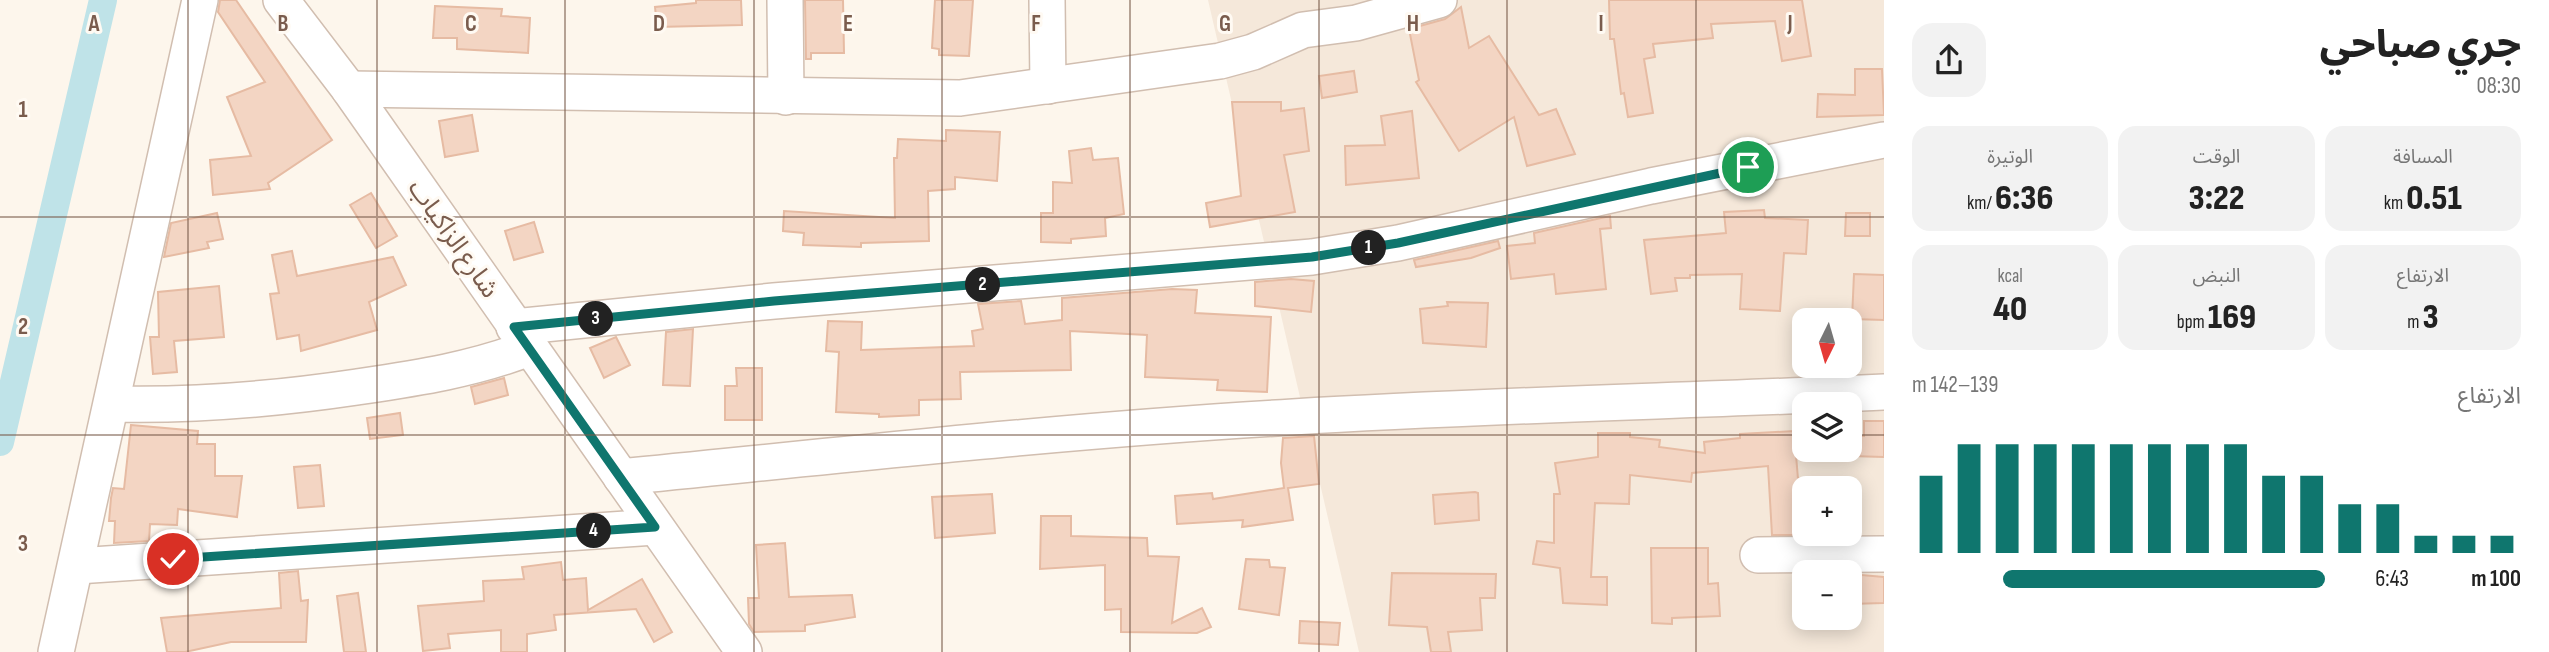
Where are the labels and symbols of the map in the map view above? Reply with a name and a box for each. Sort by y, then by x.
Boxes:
text: A [88,10,101,38]
text: B [278,10,289,38]
text: C [465,10,477,38]
text: D [653,10,665,38]
text: E [843,10,853,38]
text: F [1031,10,1041,38]
text: G [1219,10,1231,38]
text: H [1407,10,1419,38]
text: I [1598,10,1604,38]
text: J [1786,10,1793,38]
text: 1 [18,96,28,124]
pin [1718,137,1778,197]
street label: شارع الزاكياب [399,174,505,305]
pin: 1 [1352,230,1386,266]
pin: 2 [965,268,1000,302]
pin: 3 [578,302,614,336]
north arrow [1792,308,1862,378]
text: 2 [18,313,28,341]
pin: 4 [576,514,612,548]
pin [143,529,203,589]
text: 3 [18,530,28,558]

